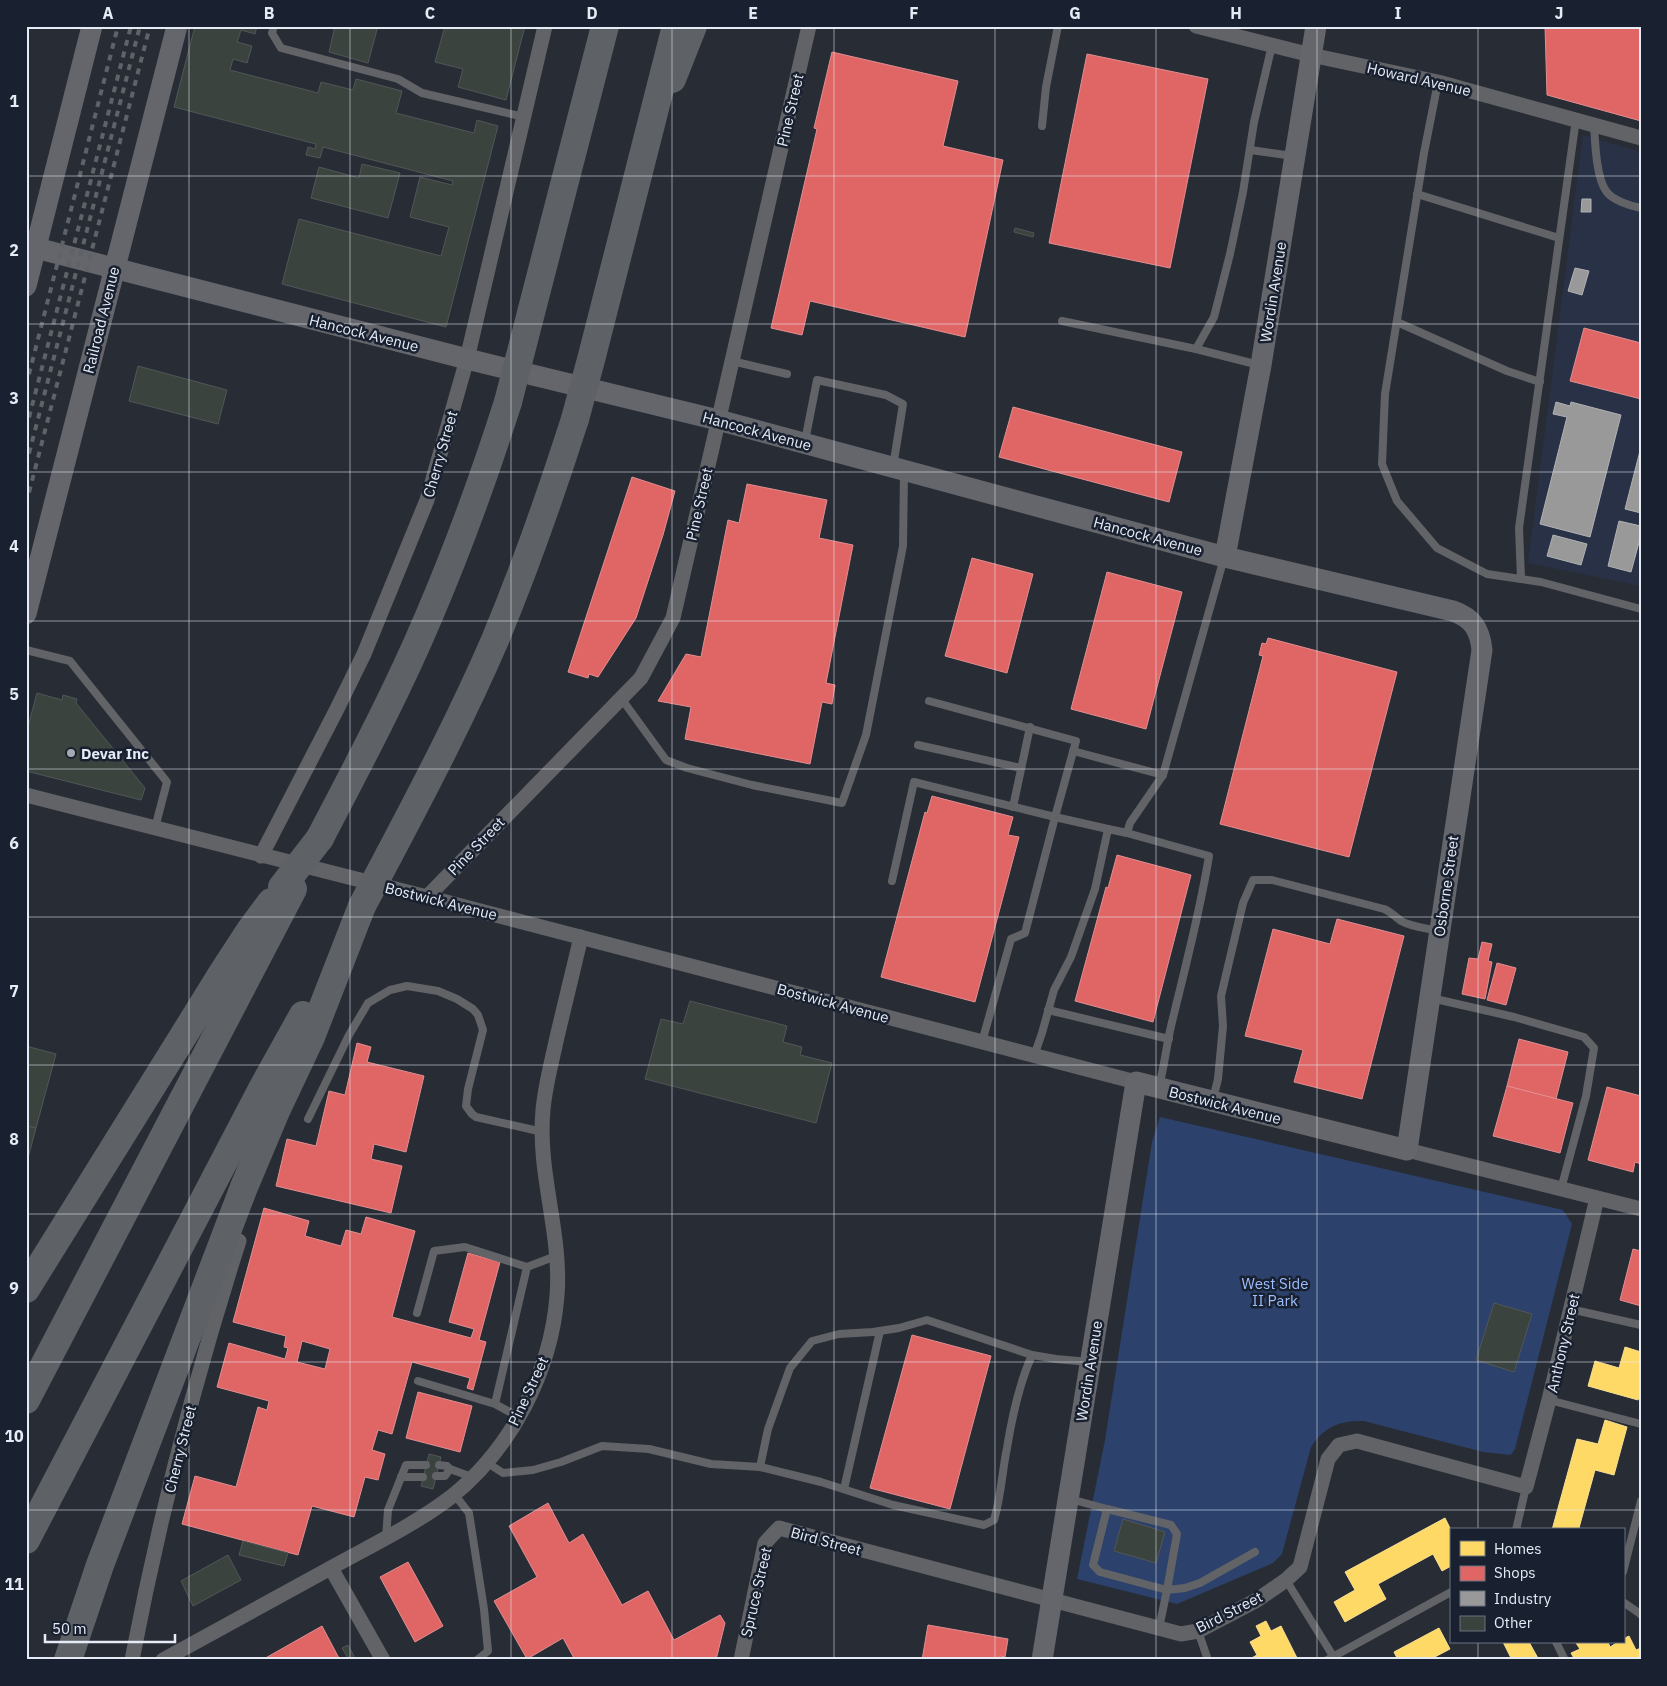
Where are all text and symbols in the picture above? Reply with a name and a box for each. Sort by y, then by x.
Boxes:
text: A [103,3,114,23]
text: B [264,3,275,23]
text: C [425,3,435,23]
text: D [586,3,598,23]
text: E [748,3,758,23]
text: F [909,3,919,23]
text: G [1069,3,1081,23]
text: H [1230,3,1242,23]
text: I [1395,3,1402,23]
text: J [1555,3,1563,23]
street label: Howard Avenue [1365,58,1473,100]
street label: Pine Street [772,72,808,148]
text: 1 [9,91,19,111]
text: 2 [9,240,19,260]
street label: Wordin Avenue [1256,240,1290,344]
street label: Railroad Avenue [79,265,123,375]
street label: Hancock Avenue [307,310,421,356]
text: 3 [9,388,19,408]
street label: Hancock Avenue [700,407,814,455]
street label: Cherry Street [419,408,461,500]
street label: Pine Street [681,466,717,542]
street label: Hancock Avenue [1091,512,1205,560]
text: 4 [9,536,19,556]
text: 5 [9,684,19,704]
place label: Devar Inc [81,744,149,763]
marker: Devar Inc [65,747,77,759]
street label: Pine Street [443,813,509,879]
text: 6 [9,833,19,853]
street label: Osborne Street [1429,834,1463,938]
street label: Bostwick Avenue [383,878,499,924]
street label: Bostwick Avenue [775,979,891,1027]
text: 7 [9,981,19,1001]
street label: Bostwick Avenue [1167,1082,1283,1128]
text: 8 [9,1129,19,1149]
park label: West Side II Park [1242,1274,1308,1310]
text: 9 [9,1278,19,1298]
street label: Anthony Street [1542,1292,1584,1394]
street label: Wordin Avenue [1072,1319,1106,1423]
street label: Pine Street [504,1353,552,1429]
street label: Cherry Street [160,1403,200,1495]
text: 10 [4,1426,24,1446]
street label: Bird Street [789,1522,863,1560]
legend [1450,1528,1624,1644]
text: Homes [1494,1539,1542,1558]
street label: Spruce Street [736,1545,776,1639]
text: Shops [1494,1563,1536,1582]
text: 11 [4,1574,24,1594]
street label: Bird Street [1192,1587,1266,1637]
text: Industry [1494,1589,1552,1608]
scale bar [45,1611,175,1643]
text: Other [1494,1613,1533,1632]
text: 50 m [52,1619,87,1638]

